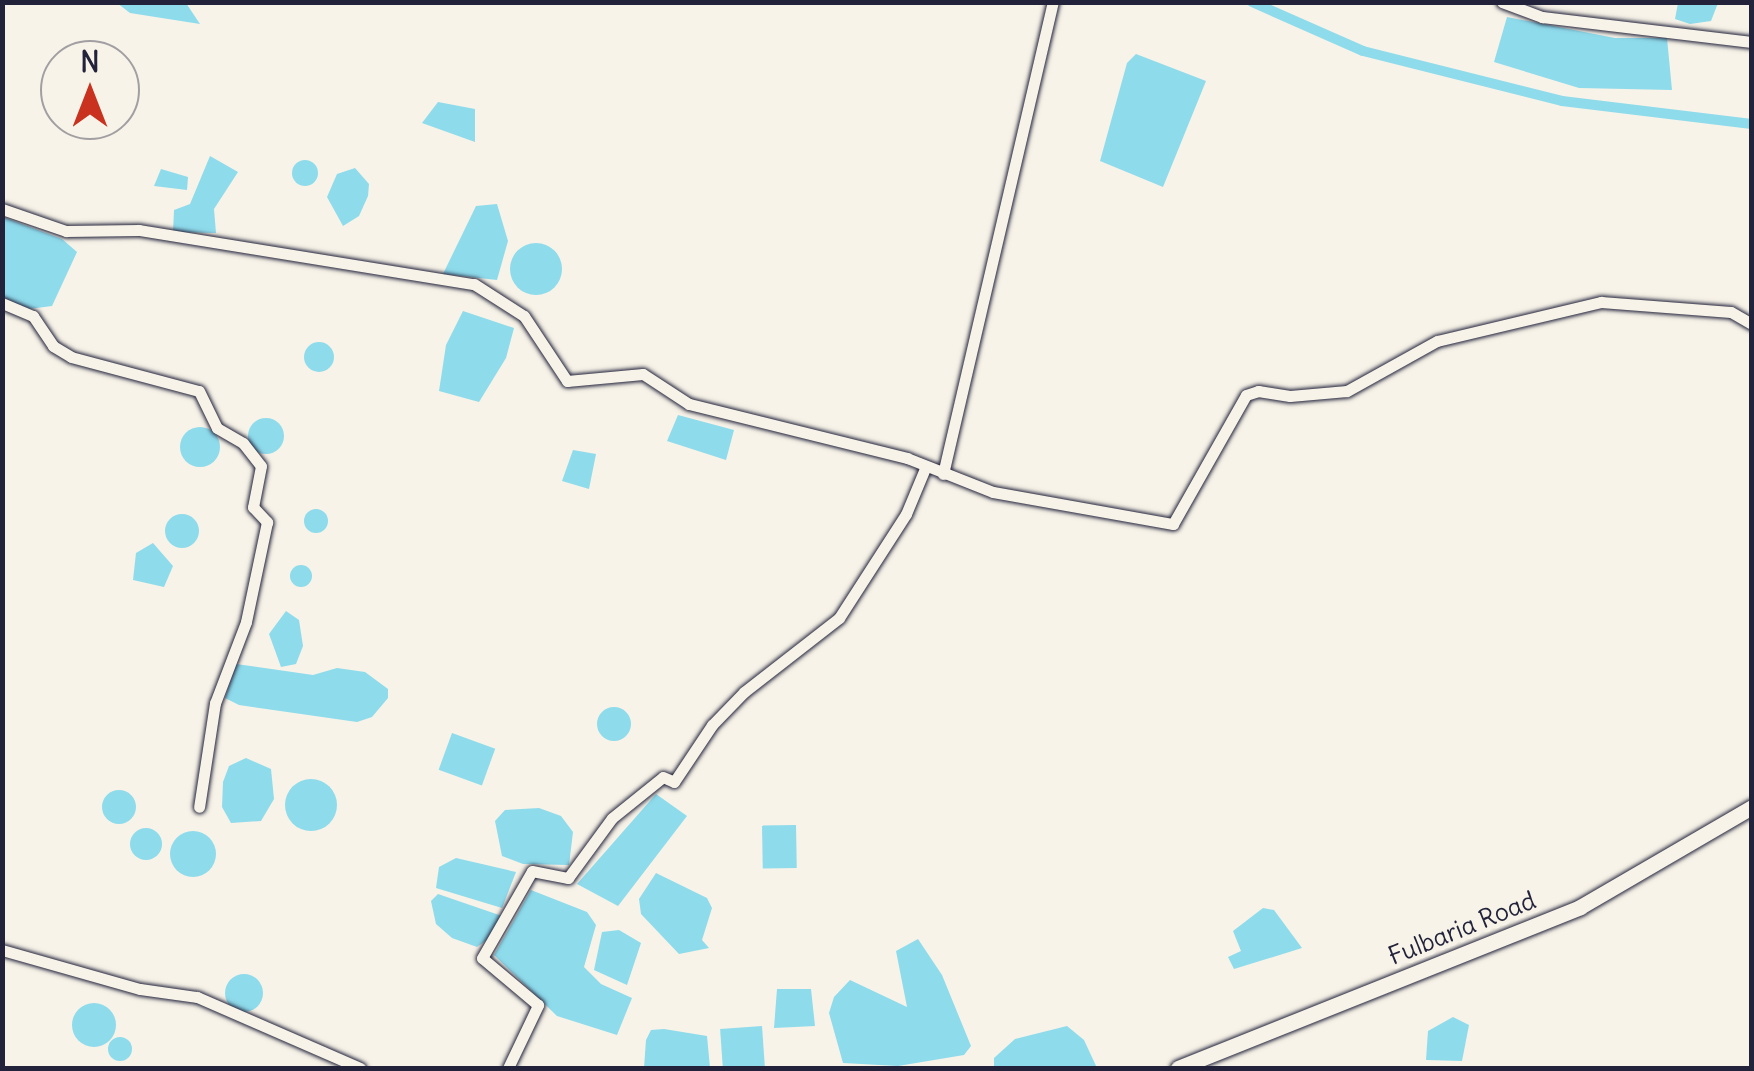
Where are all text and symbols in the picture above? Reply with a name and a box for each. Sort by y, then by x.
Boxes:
north arrow [40,40,140,140]
text: N [80,44,100,80]
street label: Fulbaria Road [1384,885,1540,971]

